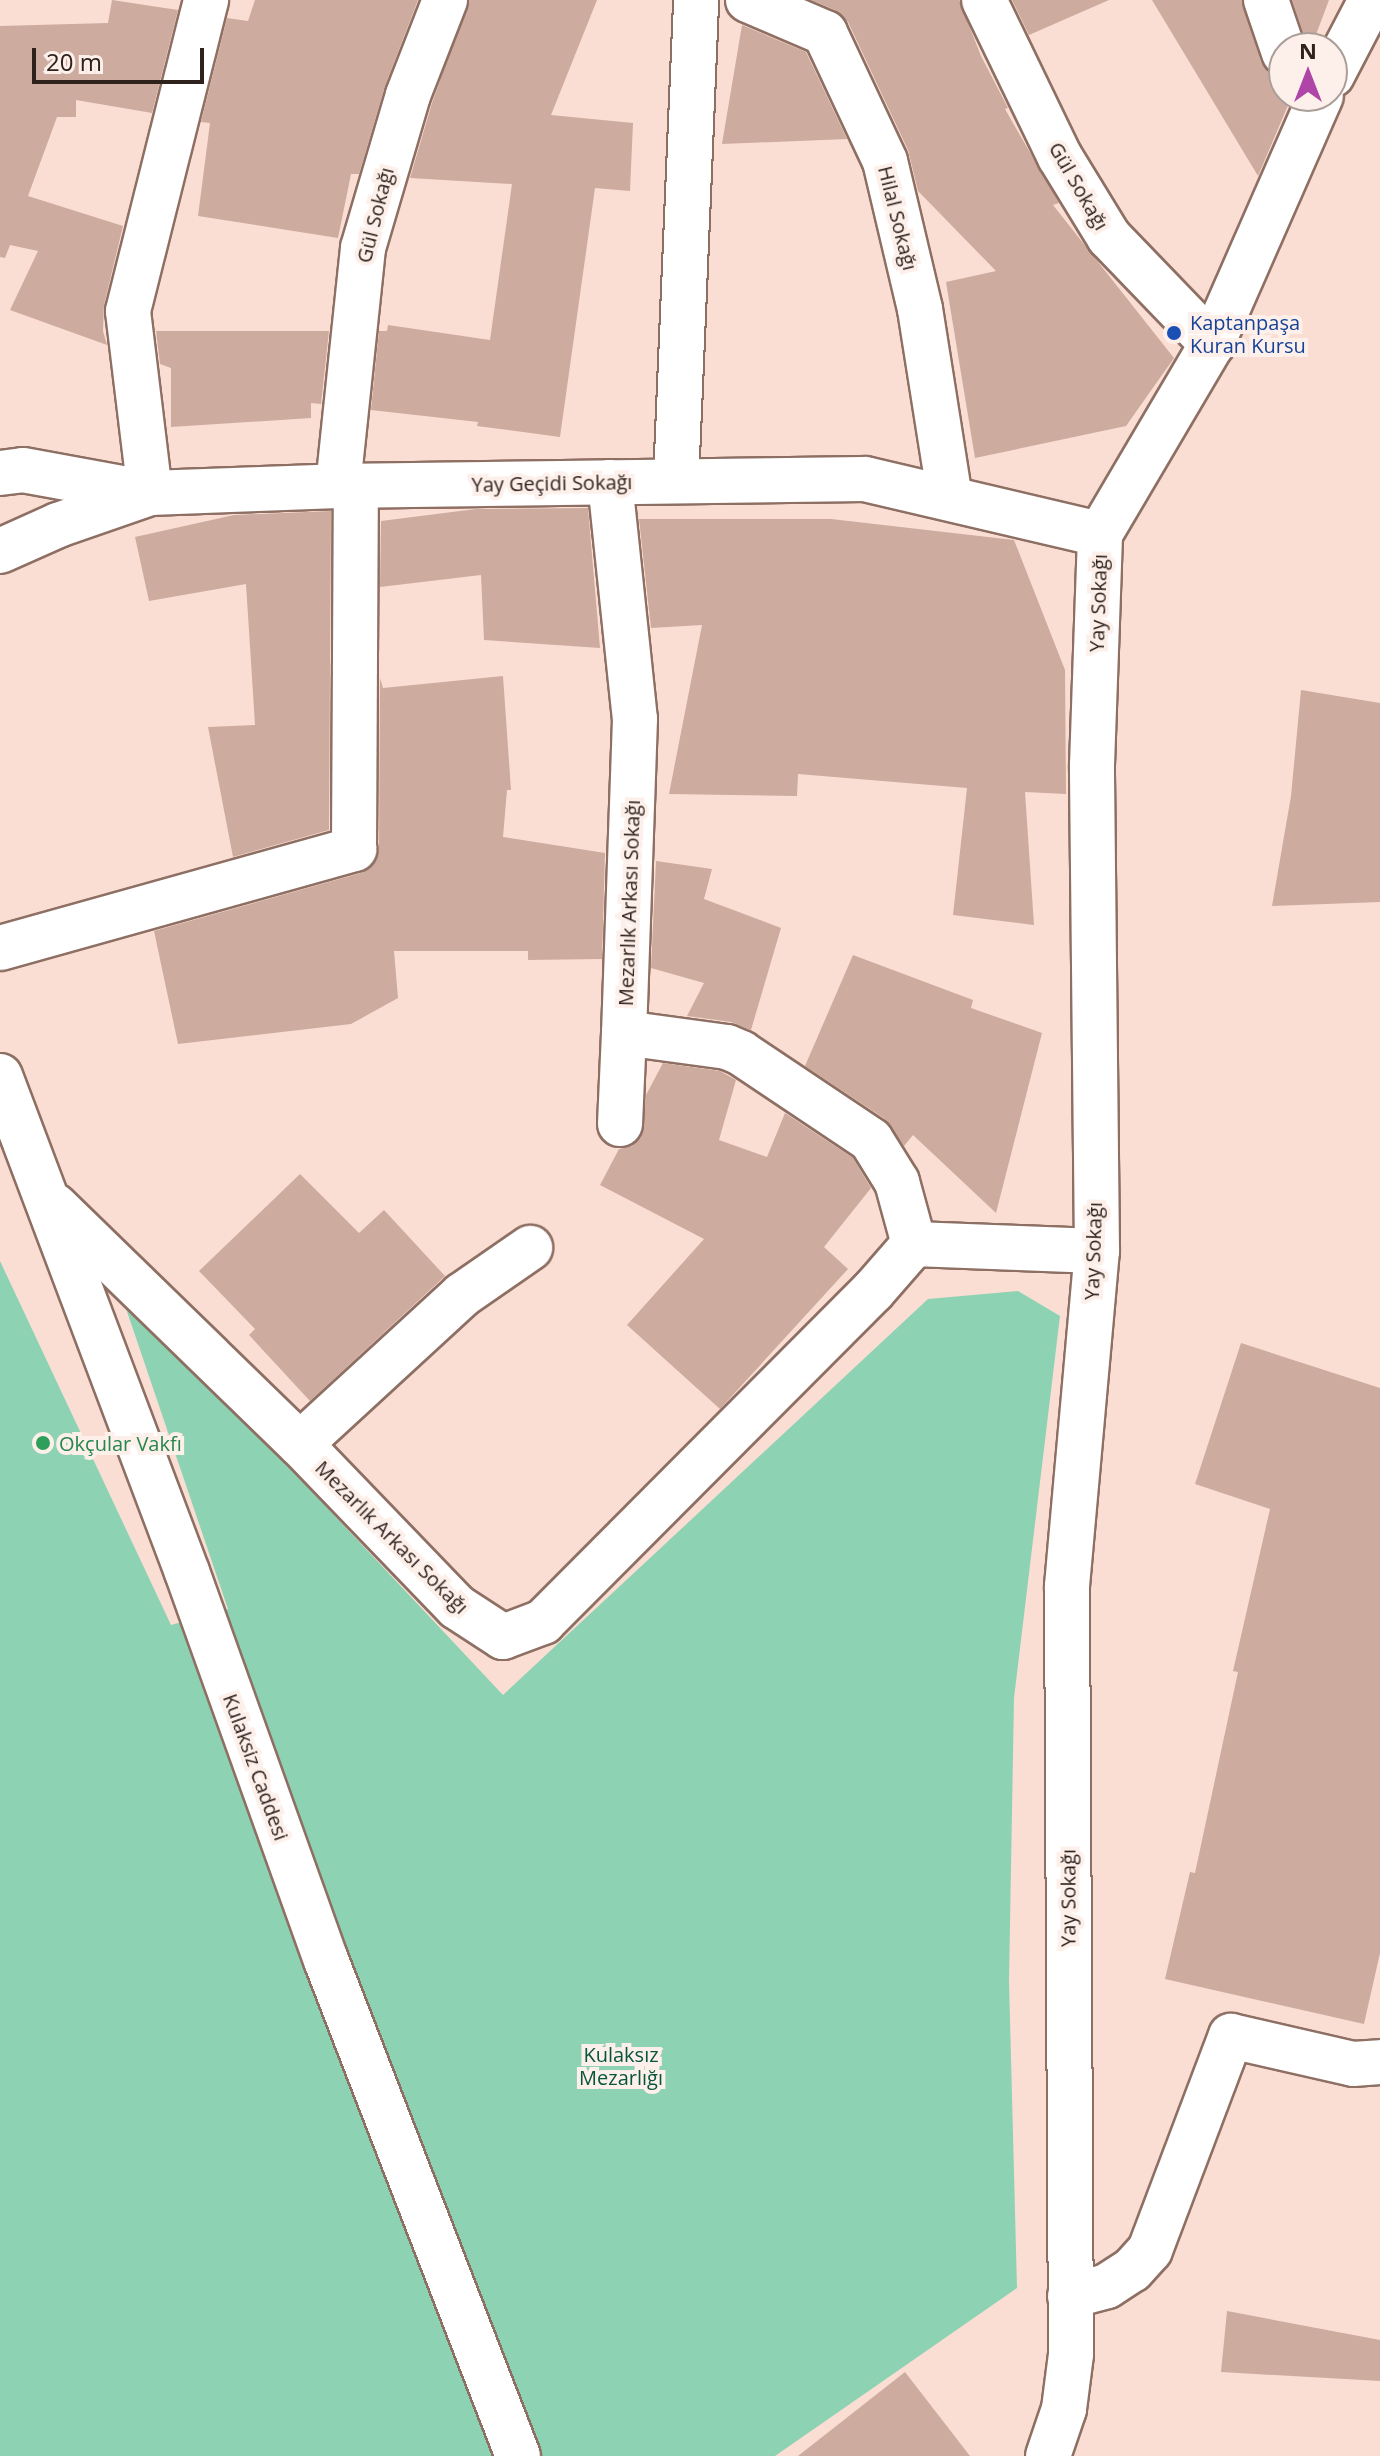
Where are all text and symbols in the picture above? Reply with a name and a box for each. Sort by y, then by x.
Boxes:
scale bar [36,32,208,82]
north arrow [1268,32,1348,112]
text: N [1299,35,1317,65]
text: 20 m [46,45,102,78]
street label: Gül Sokağı [1044,138,1114,234]
street label: Hilal Sokağı [873,163,923,273]
street label: Gül Sokağı [352,165,398,265]
place label: Kaptanpaşa Kuran Kursu [1190,310,1306,357]
marker: Kaptanpaşa Kuran Kursu [1165,324,1183,342]
street label: Yay Geçidi Sokağı [471,470,633,496]
street label: Yay Sokağı [1084,554,1112,652]
street label: Mezarlık Arkası Sokağı [613,799,645,1007]
street label: Yay Sokağı [1079,1202,1107,1300]
place label: Okçular Vakfı [59,1431,182,1455]
marker: Okçular Vakfı [34,1434,52,1452]
street label: Mezarlık Arkası Sokağı [311,1456,473,1618]
street label: Kulaksiz Caddesi [218,1690,294,1844]
street label: Yay Sokağı [1056,1849,1080,1947]
park label: Kulaksız Mezarlığı [579,2043,663,2090]

